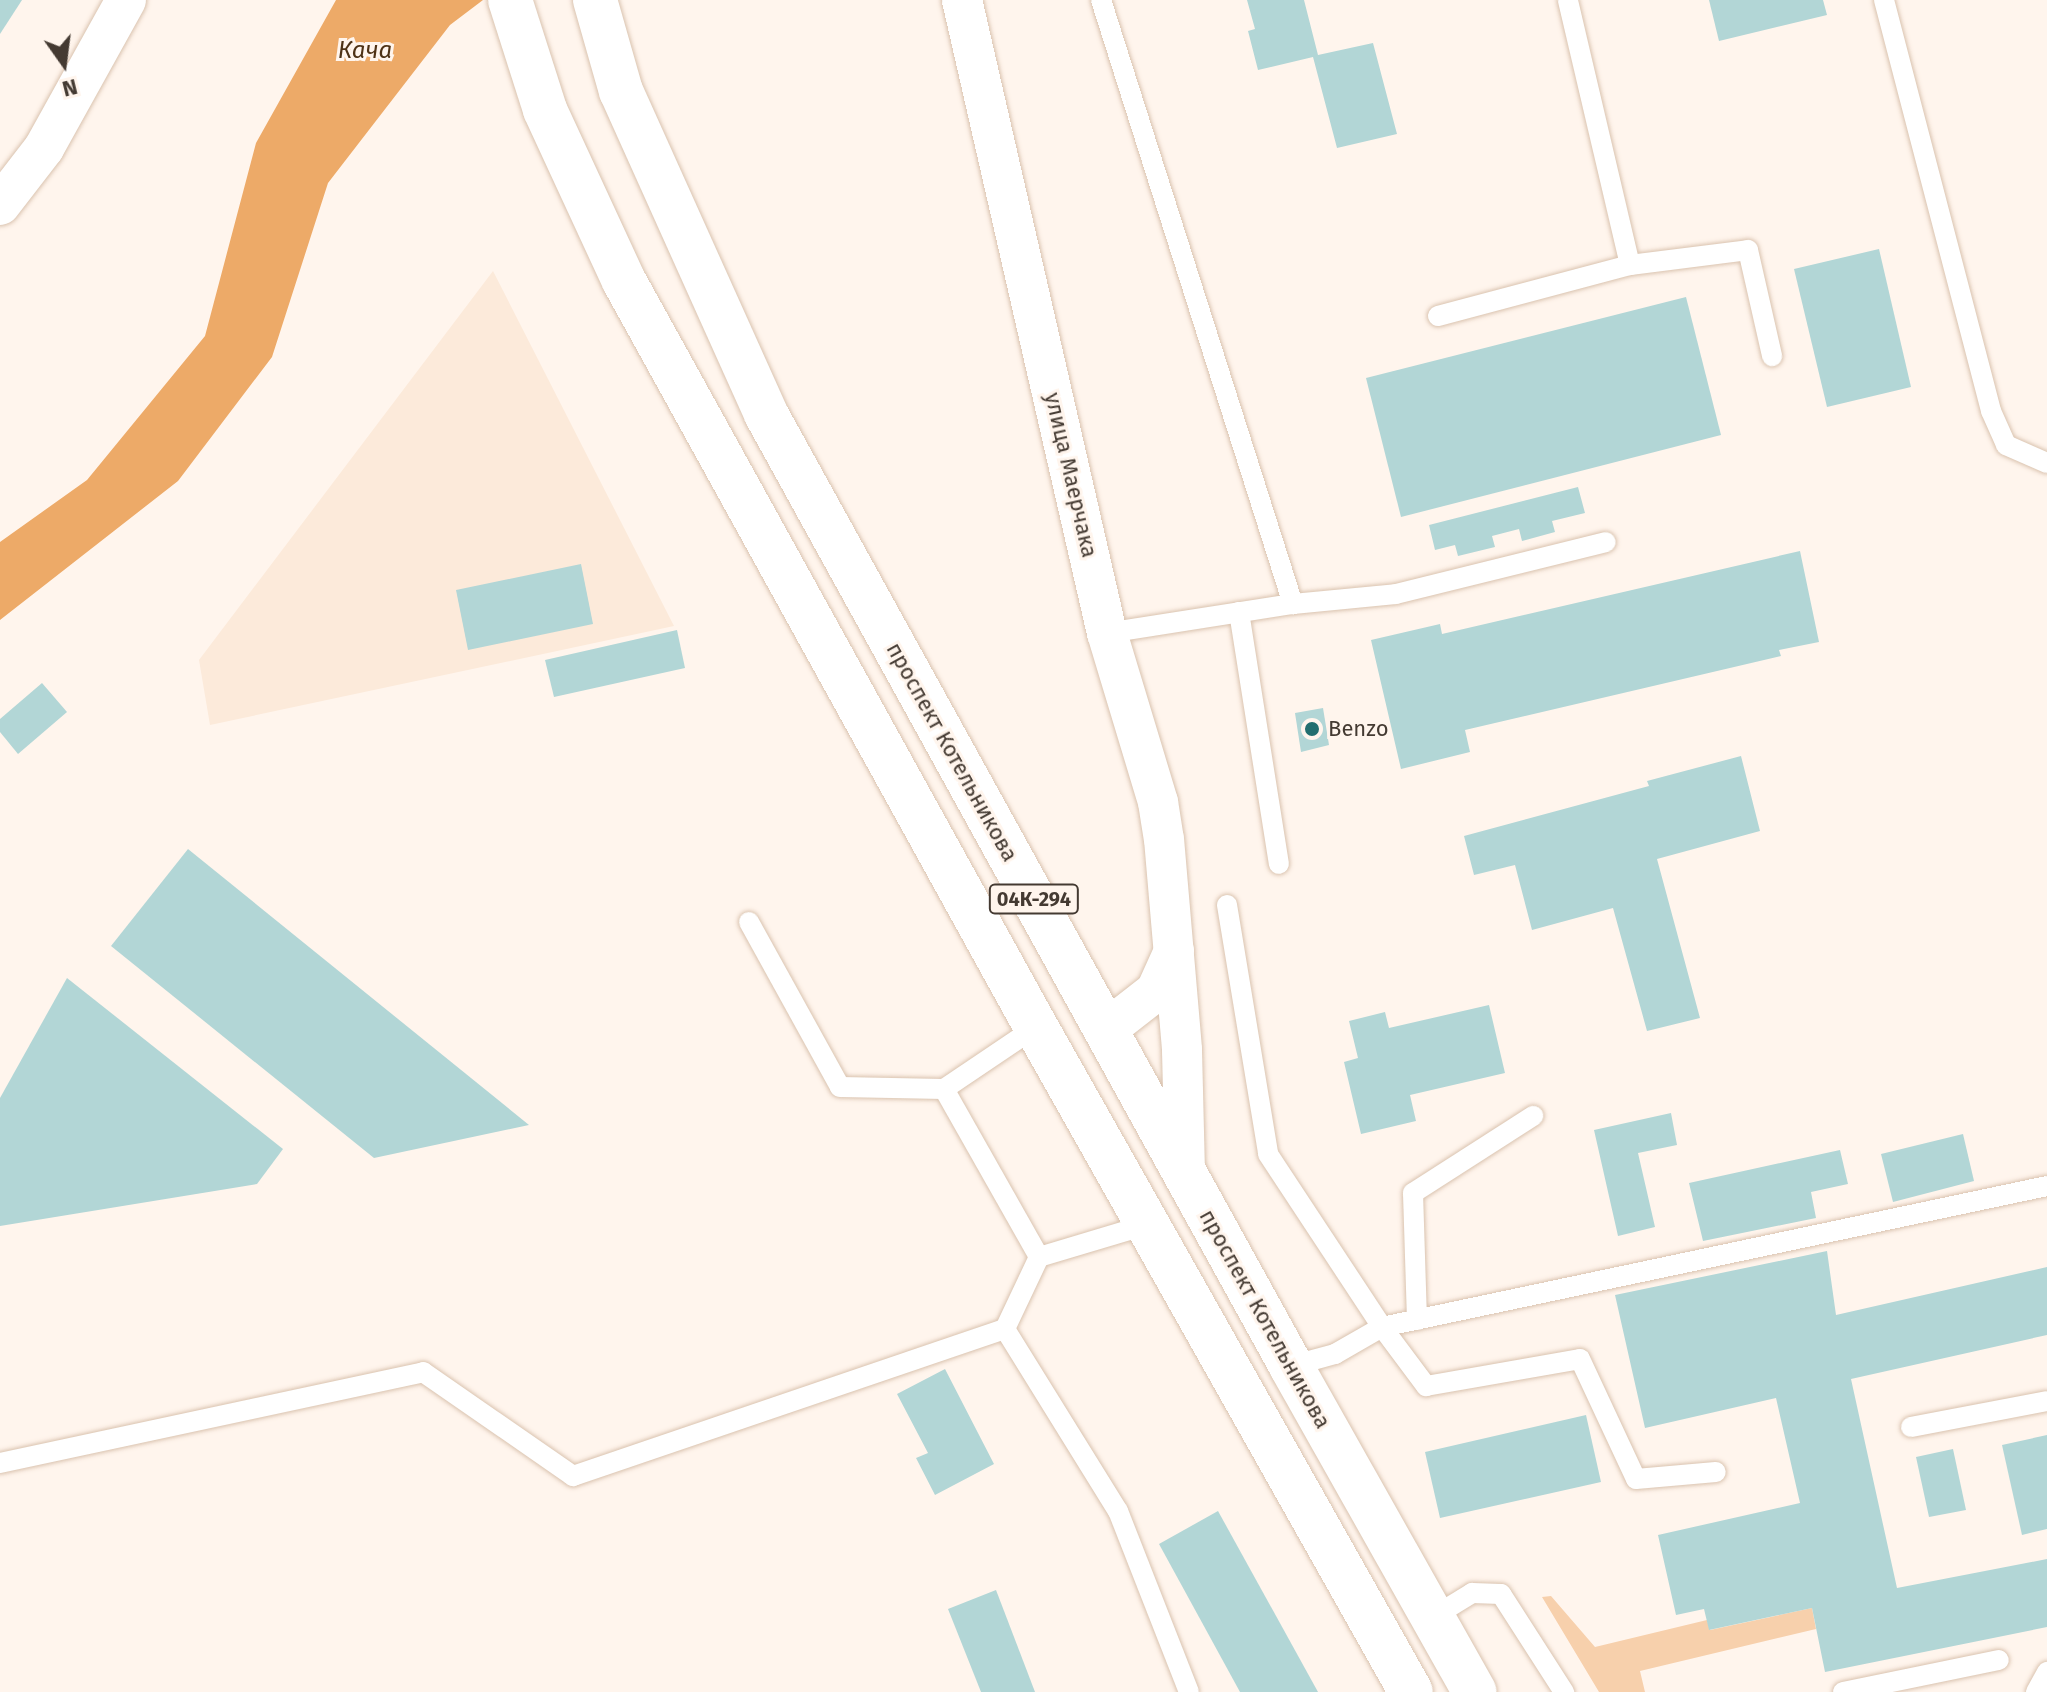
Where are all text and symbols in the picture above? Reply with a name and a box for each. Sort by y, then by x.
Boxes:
north arrow [24,24,104,104]
water label: Кача [338,37,392,65]
text: N [60,73,80,103]
street label: улица Маерчака [1039,390,1103,560]
street label: проспект Котельникова [881,638,1023,866]
place label: Benzo [1328,716,1389,742]
marker: Benzo [1303,720,1321,738]
road number: 04К-294 [988,883,1080,915]
street label: проспект Котельникова [1194,1205,1336,1433]

